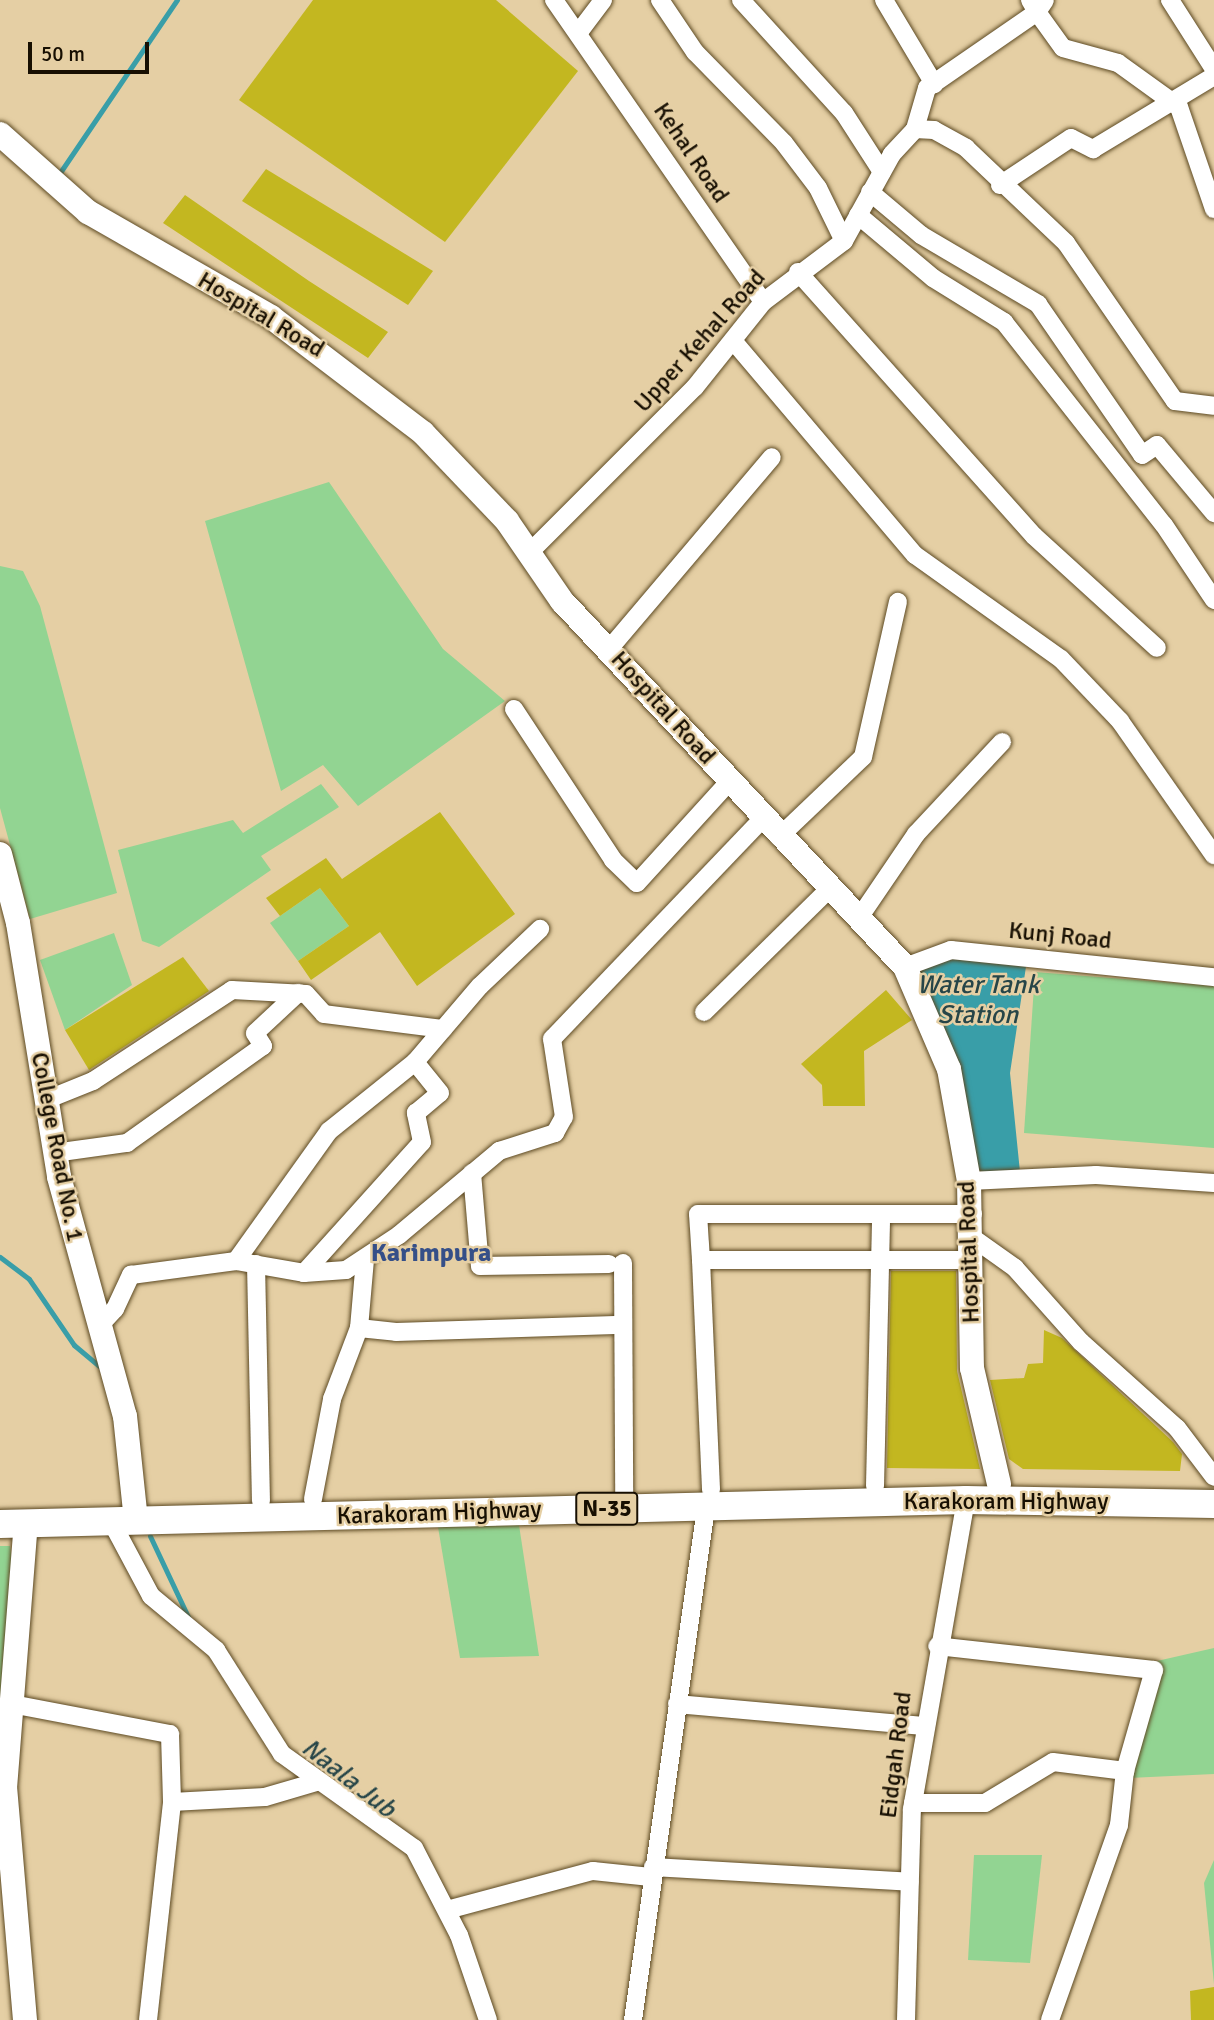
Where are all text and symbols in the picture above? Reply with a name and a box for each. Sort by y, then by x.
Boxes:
scale bar [32,28,152,72]
text: 50 m [41,41,85,67]
street label: Kehal Road [647,97,735,209]
street label: Upper Kehal Road [628,264,772,418]
street label: Hospital Road [192,266,330,364]
street label: Hospital Road [605,645,721,771]
street label: Kunj Road [1007,916,1113,956]
water label: Water Tank Station [917,970,1039,1032]
street label: College Road No. 1 [25,1050,89,1244]
street label: Hospital Road [952,1180,986,1324]
district label: Karimpura [371,1238,491,1270]
street label: Karakoram Highway [904,1488,1108,1516]
road number: N-35 [574,1490,640,1528]
street label: Karakoram Highway [336,1495,542,1531]
street label: Eidgah Road [874,1690,918,1820]
water label: Naala Jub [295,1733,401,1825]

